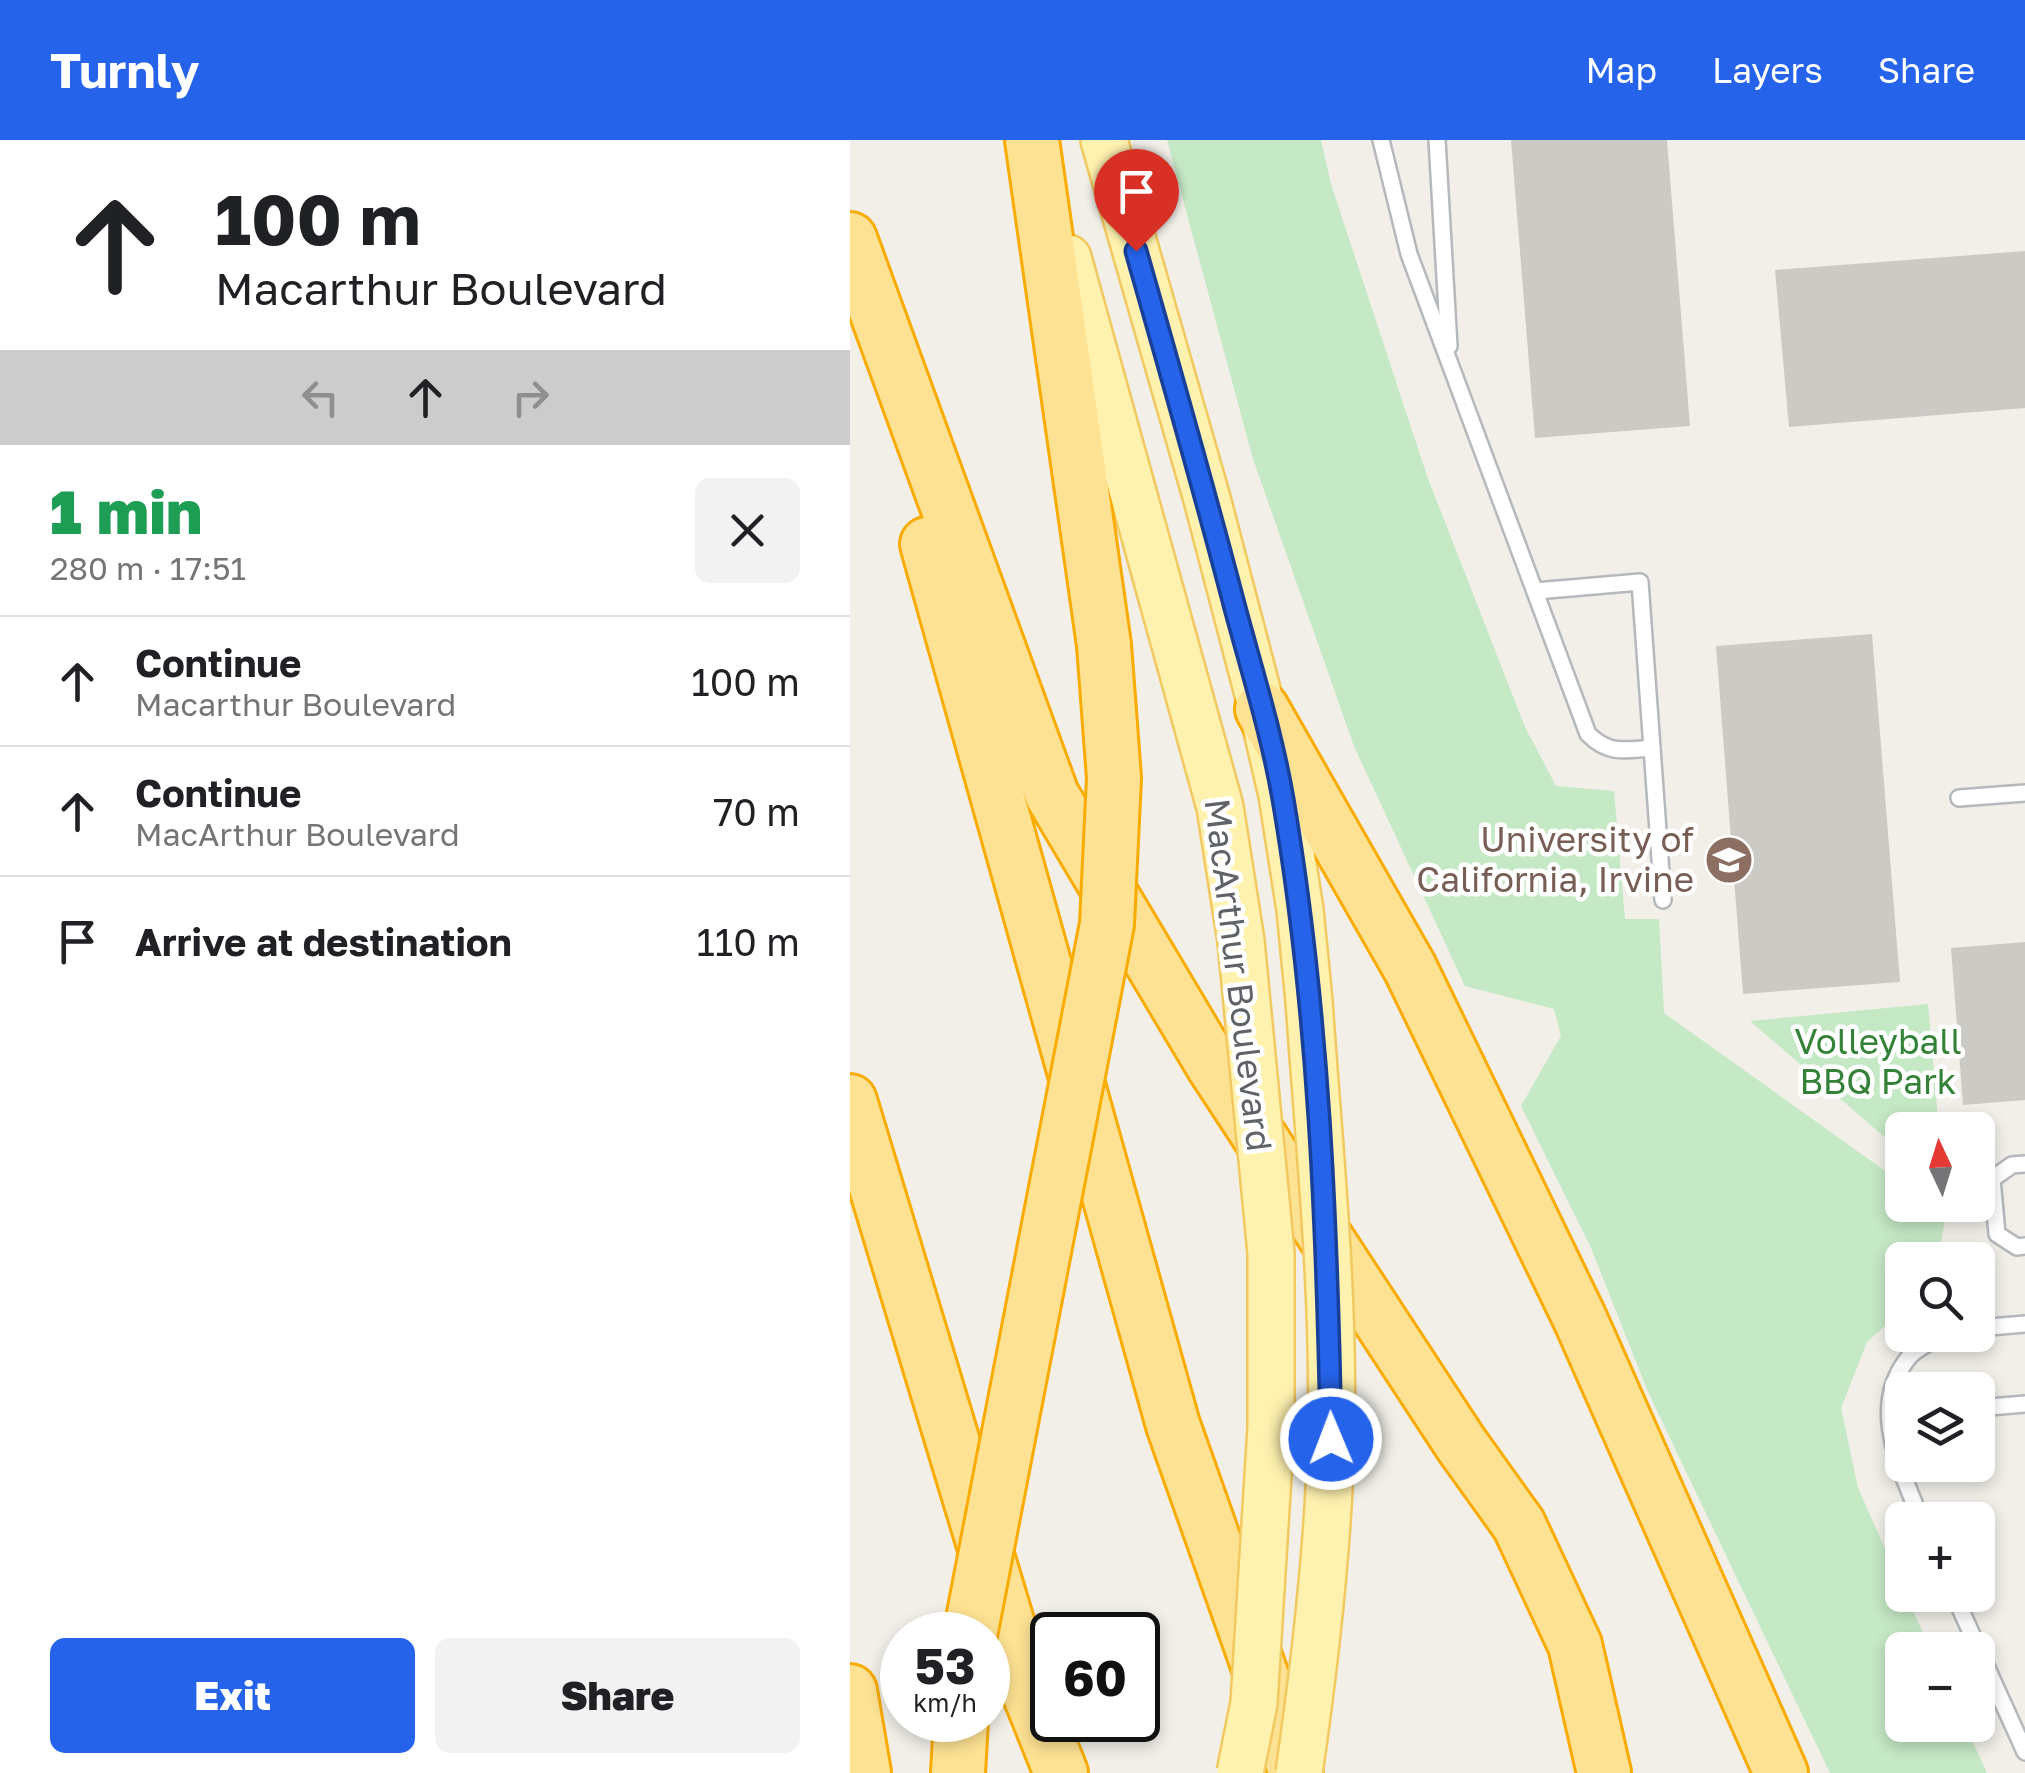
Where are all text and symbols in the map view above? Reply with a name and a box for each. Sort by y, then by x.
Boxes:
text: Turnly [50,41,200,99]
text: Map [1586,49,1657,91]
text: Layers [1712,49,1823,91]
text: Share [1878,49,1975,91]
pin [1094,149,1179,252]
icon: arrive [1109,164,1164,219]
text: 100 m [215,176,421,260]
icon: ahead [50,180,180,310]
text: Macarthur Boulevard [215,261,667,315]
icon: left [293,370,348,425]
icon: ahead [398,370,453,425]
icon: right [503,370,558,425]
text: 1 min [50,475,202,547]
button: close [695,478,800,583]
text: 280 m · 17:51 [50,549,246,587]
text: Continue [135,640,301,685]
icon: ahead [50,654,105,709]
text: 100 m [691,659,800,704]
text: Macarthur Boulevard [135,685,456,723]
text: Continue [135,770,301,815]
icon: ahead [50,784,105,839]
text: 70 m [713,789,800,834]
street label: MacArthur Boulevard [1197,796,1281,1154]
text: MacArthur Boulevard [135,815,460,853]
place label: University of California, Irvine [1416,818,1694,900]
school or university icon: University of California, Irvine [1703,834,1755,886]
icon: arrive [50,914,105,969]
text: Arrive at destination [135,919,512,964]
text: 110 m [696,919,800,964]
park label: Volleyball BBQ Park [1794,1020,1962,1102]
north arrow [1885,1112,1995,1222]
map controls [1885,1112,1995,1742]
button: search [1885,1242,1995,1352]
button: layers [1885,1372,1995,1482]
position arrow [1279,1387,1383,1491]
button: + [1885,1502,1995,1612]
speed limit sign: 60 [1030,1612,1160,1742]
button: − [1885,1632,1995,1742]
text: 53 [914,1635,975,1695]
button: Exit [50,1638,415,1753]
button: Share [435,1638,800,1753]
text: km/h [913,1687,977,1718]

